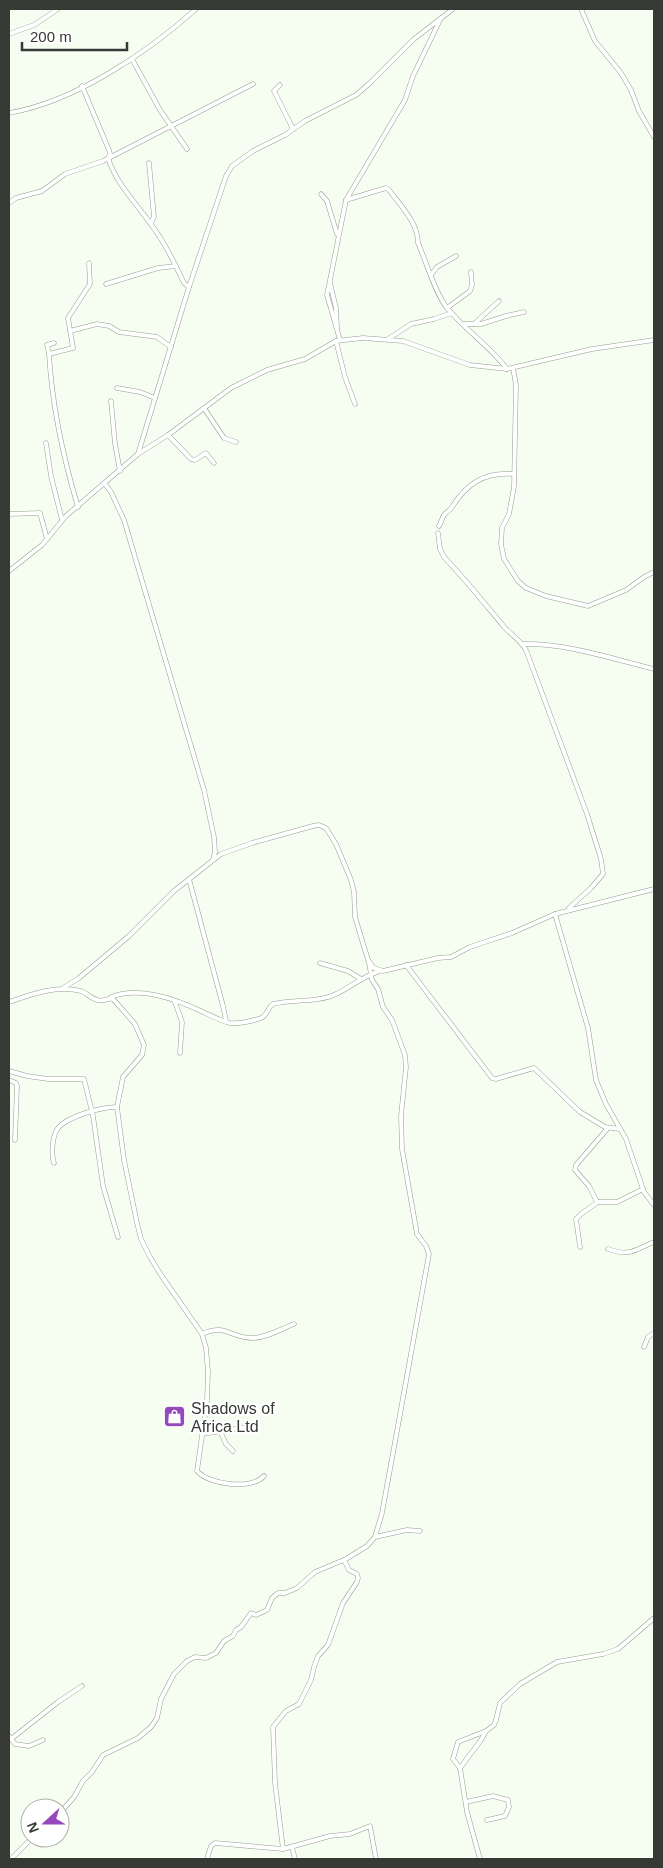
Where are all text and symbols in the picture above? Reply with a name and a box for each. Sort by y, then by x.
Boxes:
scale bar [22,20,128,52]
text: 200 m [30,28,72,45]
place label: Shadows of Africa Ltd [191,1400,275,1435]
shop icon: Shadows of Africa Ltd [163,1405,187,1429]
north arrow [20,1798,70,1848]
text: N [24,1820,42,1835]

